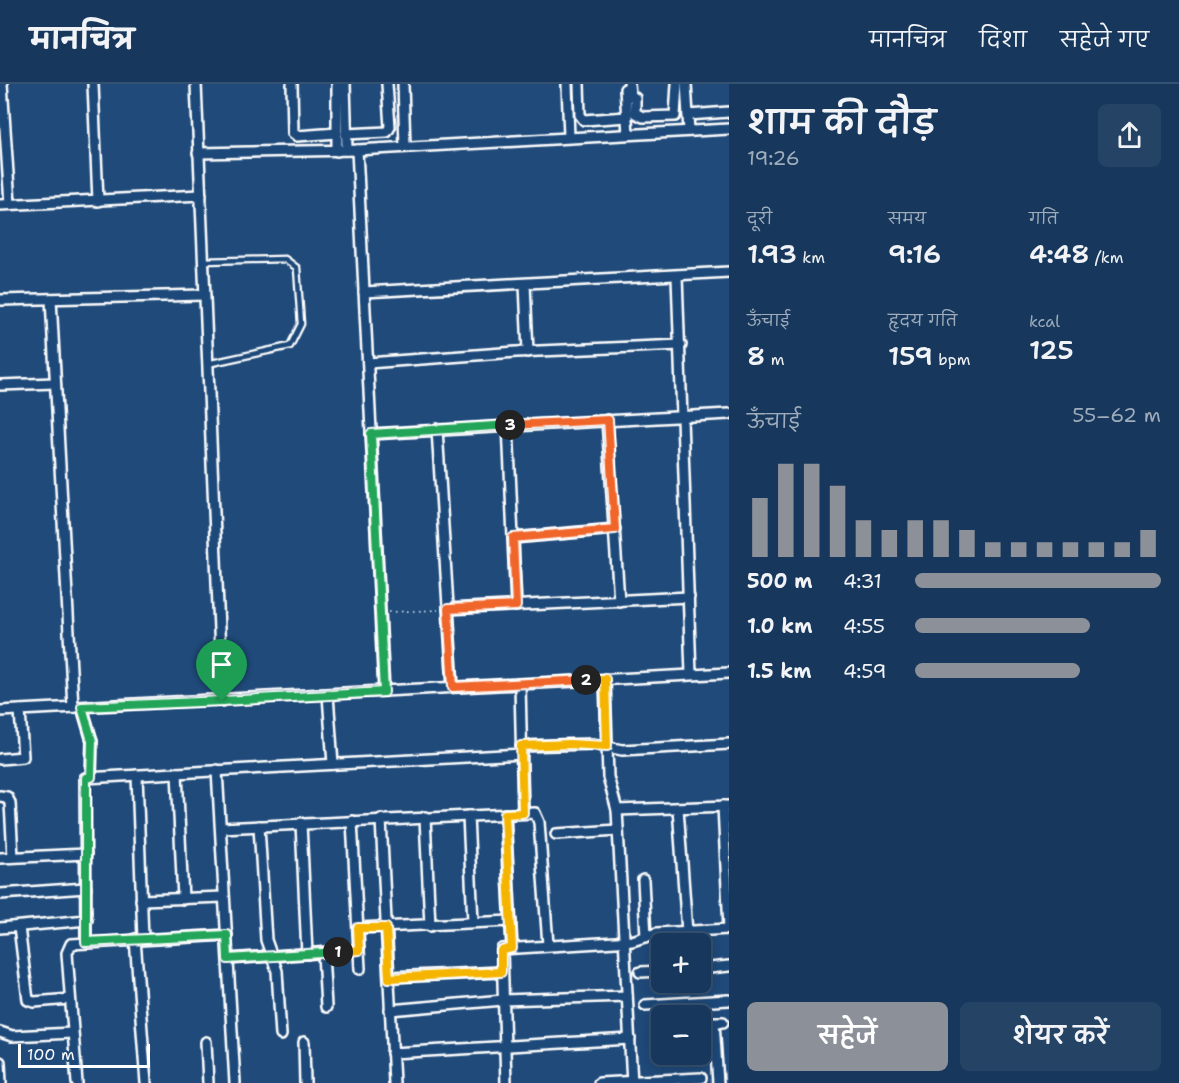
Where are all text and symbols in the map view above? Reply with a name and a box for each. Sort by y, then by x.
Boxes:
text: मानचित्र [30,20,134,58]
text: मानचित्र [869,26,946,54]
text: दिशा [979,26,1027,54]
text: सहेजे गए [1060,26,1149,54]
text: शाम की दौड़ [747,100,936,145]
button: share [1098,104,1161,167]
text: 19:26 [747,145,800,171]
text: दूरी [747,208,772,229]
text: समय [888,208,926,229]
text: गति [1029,208,1058,229]
text: 1.93 [747,236,797,271]
text: 9:16 [888,236,941,271]
text: 4:48 [1029,236,1089,271]
text: km [797,247,825,268]
text: /km [1089,247,1123,268]
text: ऊँचाई [747,310,790,331]
text: हृदय गति [888,310,957,331]
text: kcal [1029,311,1060,332]
text: 125 [1029,332,1074,367]
text: 8 [747,338,765,373]
text: 159 [888,338,933,373]
text: m [765,349,784,370]
text: bpm [933,349,970,370]
text: 55–62 m [1072,402,1161,428]
text: ऊँचाई [747,408,801,434]
pin: 3 [495,410,525,440]
text: 3 [504,414,516,435]
text: 500 m [747,568,813,594]
text: 4:31 [843,568,882,594]
text: 1.0 km [747,613,812,639]
text: 4:55 [843,613,885,639]
pin [196,639,247,701]
icon: arrive [205,648,238,681]
text: 1.5 km [747,658,811,684]
text: 4:59 [843,658,887,684]
pin: 2 [571,665,601,695]
text: 2 [580,669,592,690]
map controls [651,933,711,1065]
button: + [651,933,711,993]
pin: 1 [323,937,353,967]
text: 1 [334,941,342,962]
button: सहेजें [747,1002,948,1071]
button: शेयर करें [960,1002,1161,1071]
button: − [651,1005,711,1065]
scale bar [18,1041,150,1068]
text: 100 m [27,1044,75,1065]

